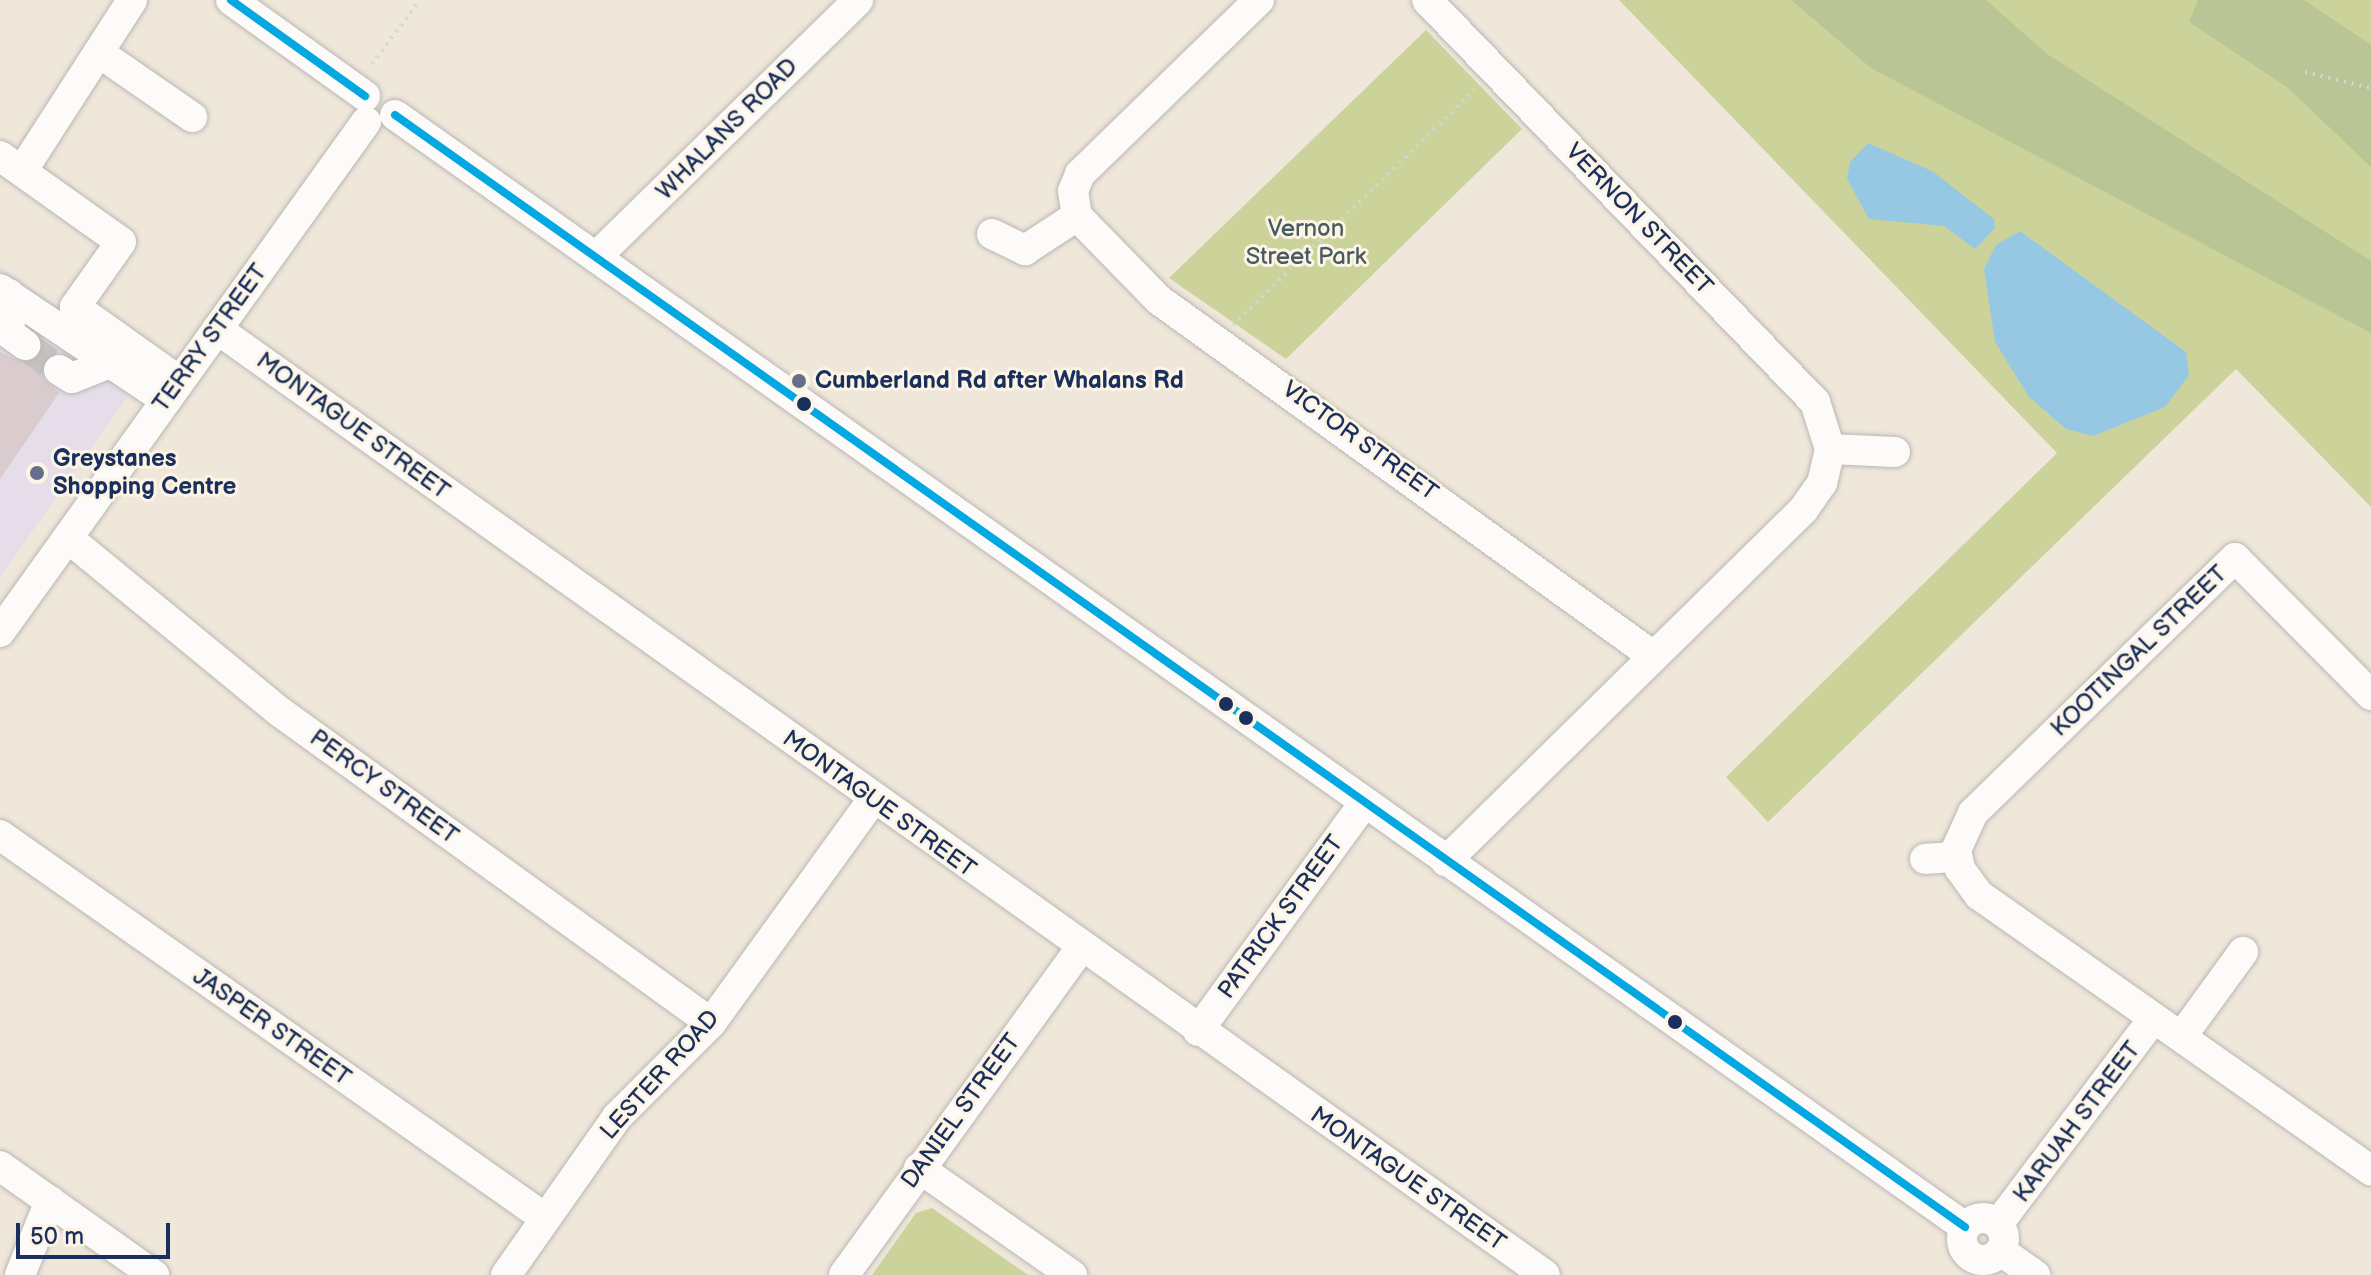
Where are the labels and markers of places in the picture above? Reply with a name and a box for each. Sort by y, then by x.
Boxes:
place label: Cumberland Rd after Whalans Rd [815,367,1184,395]
marker: Cumberland Rd after Whalans Rd [790,372,808,390]
unlabelled marker [796,396,812,412]
place label: Greystanes Shopping Centre [53,445,236,501]
marker: Greystanes Shopping Centre [28,464,46,482]
unlabelled marker [1218,696,1234,712]
unlabelled marker [1238,710,1254,726]
unlabelled marker [1667,1014,1683,1030]

